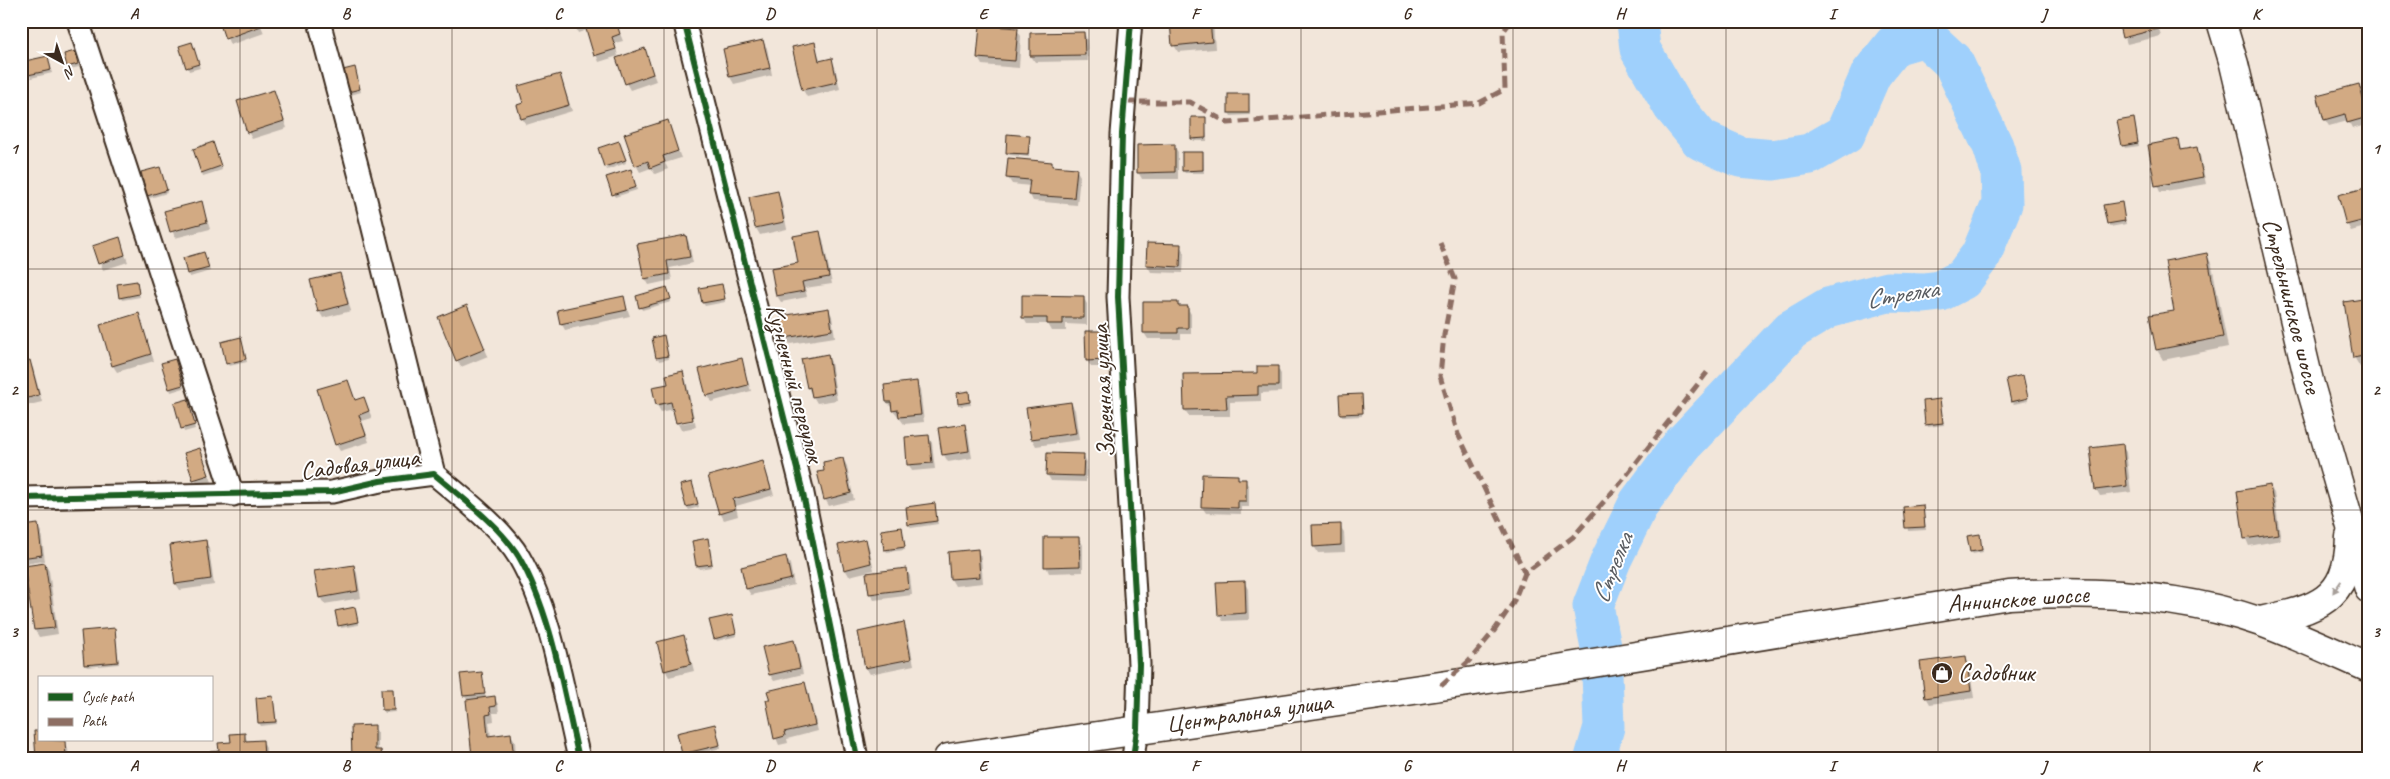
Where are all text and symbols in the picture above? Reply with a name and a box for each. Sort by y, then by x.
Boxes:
text: A [130,4,140,24]
text: B [342,4,352,24]
text: C [554,4,564,24]
text: D [765,4,776,24]
text: E [979,4,990,24]
text: F [1191,4,1202,24]
text: G [1403,4,1413,24]
text: H [1615,4,1627,24]
text: I [1829,4,1839,24]
text: J [2040,4,2049,24]
text: K [2252,4,2264,24]
north arrow [38,38,88,88]
text: N [59,62,79,82]
text: 1 [10,139,19,159]
text: 1 [2372,139,2381,159]
street label: Стрельнинское шоссе [2255,215,2330,399]
water label: Стрелка [1864,272,1943,316]
street label: Кузнечный переулок [758,300,832,469]
street label: Заречная улица [1083,321,1122,459]
text: 2 [10,380,19,400]
text: 2 [2372,380,2381,400]
street label: Садовая улица [299,441,424,487]
water label: Стрелка [1583,526,1642,608]
street label: Аннинское шоссе [1946,578,2092,620]
one-way arrow [2332,580,2342,594]
text: 3 [10,622,19,642]
text: 3 [2372,622,2381,642]
place label: Садовник [1958,657,2037,689]
shop icon: Садовник [1930,661,1954,685]
legend [38,676,212,742]
street label: Центральная улица [1164,685,1336,740]
text: Cycle path [82,688,134,707]
text: Path [82,712,108,731]
text: A [130,756,140,776]
text: B [342,756,352,776]
text: C [554,756,564,776]
text: D [765,756,776,776]
text: E [979,756,990,776]
text: F [1191,756,1202,776]
text: G [1403,756,1413,776]
text: H [1615,756,1627,776]
text: I [1829,756,1839,776]
text: J [2040,756,2049,776]
text: K [2252,756,2264,776]

